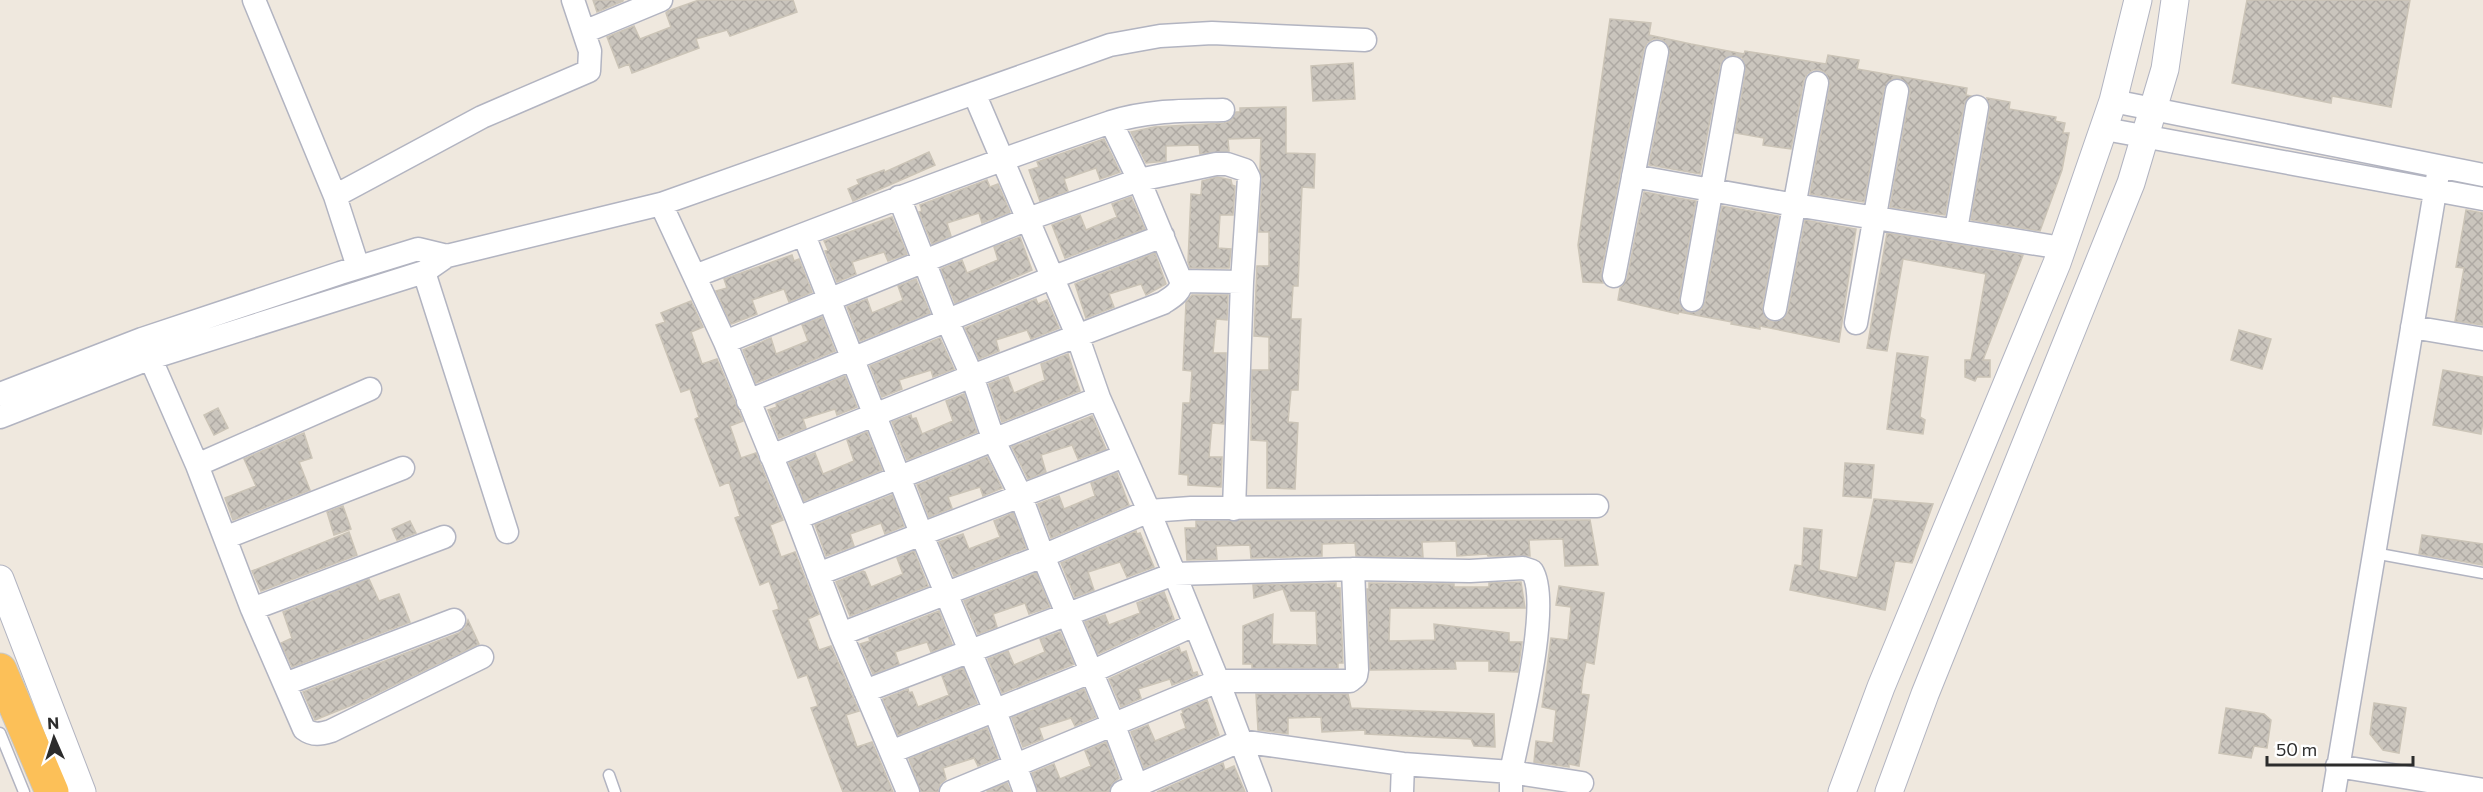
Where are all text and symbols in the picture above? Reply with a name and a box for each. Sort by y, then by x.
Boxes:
north arrow [24,708,84,768]
text: N [47,713,60,732]
scale bar [2267,729,2412,767]
text: 50 m [2276,738,2317,760]

